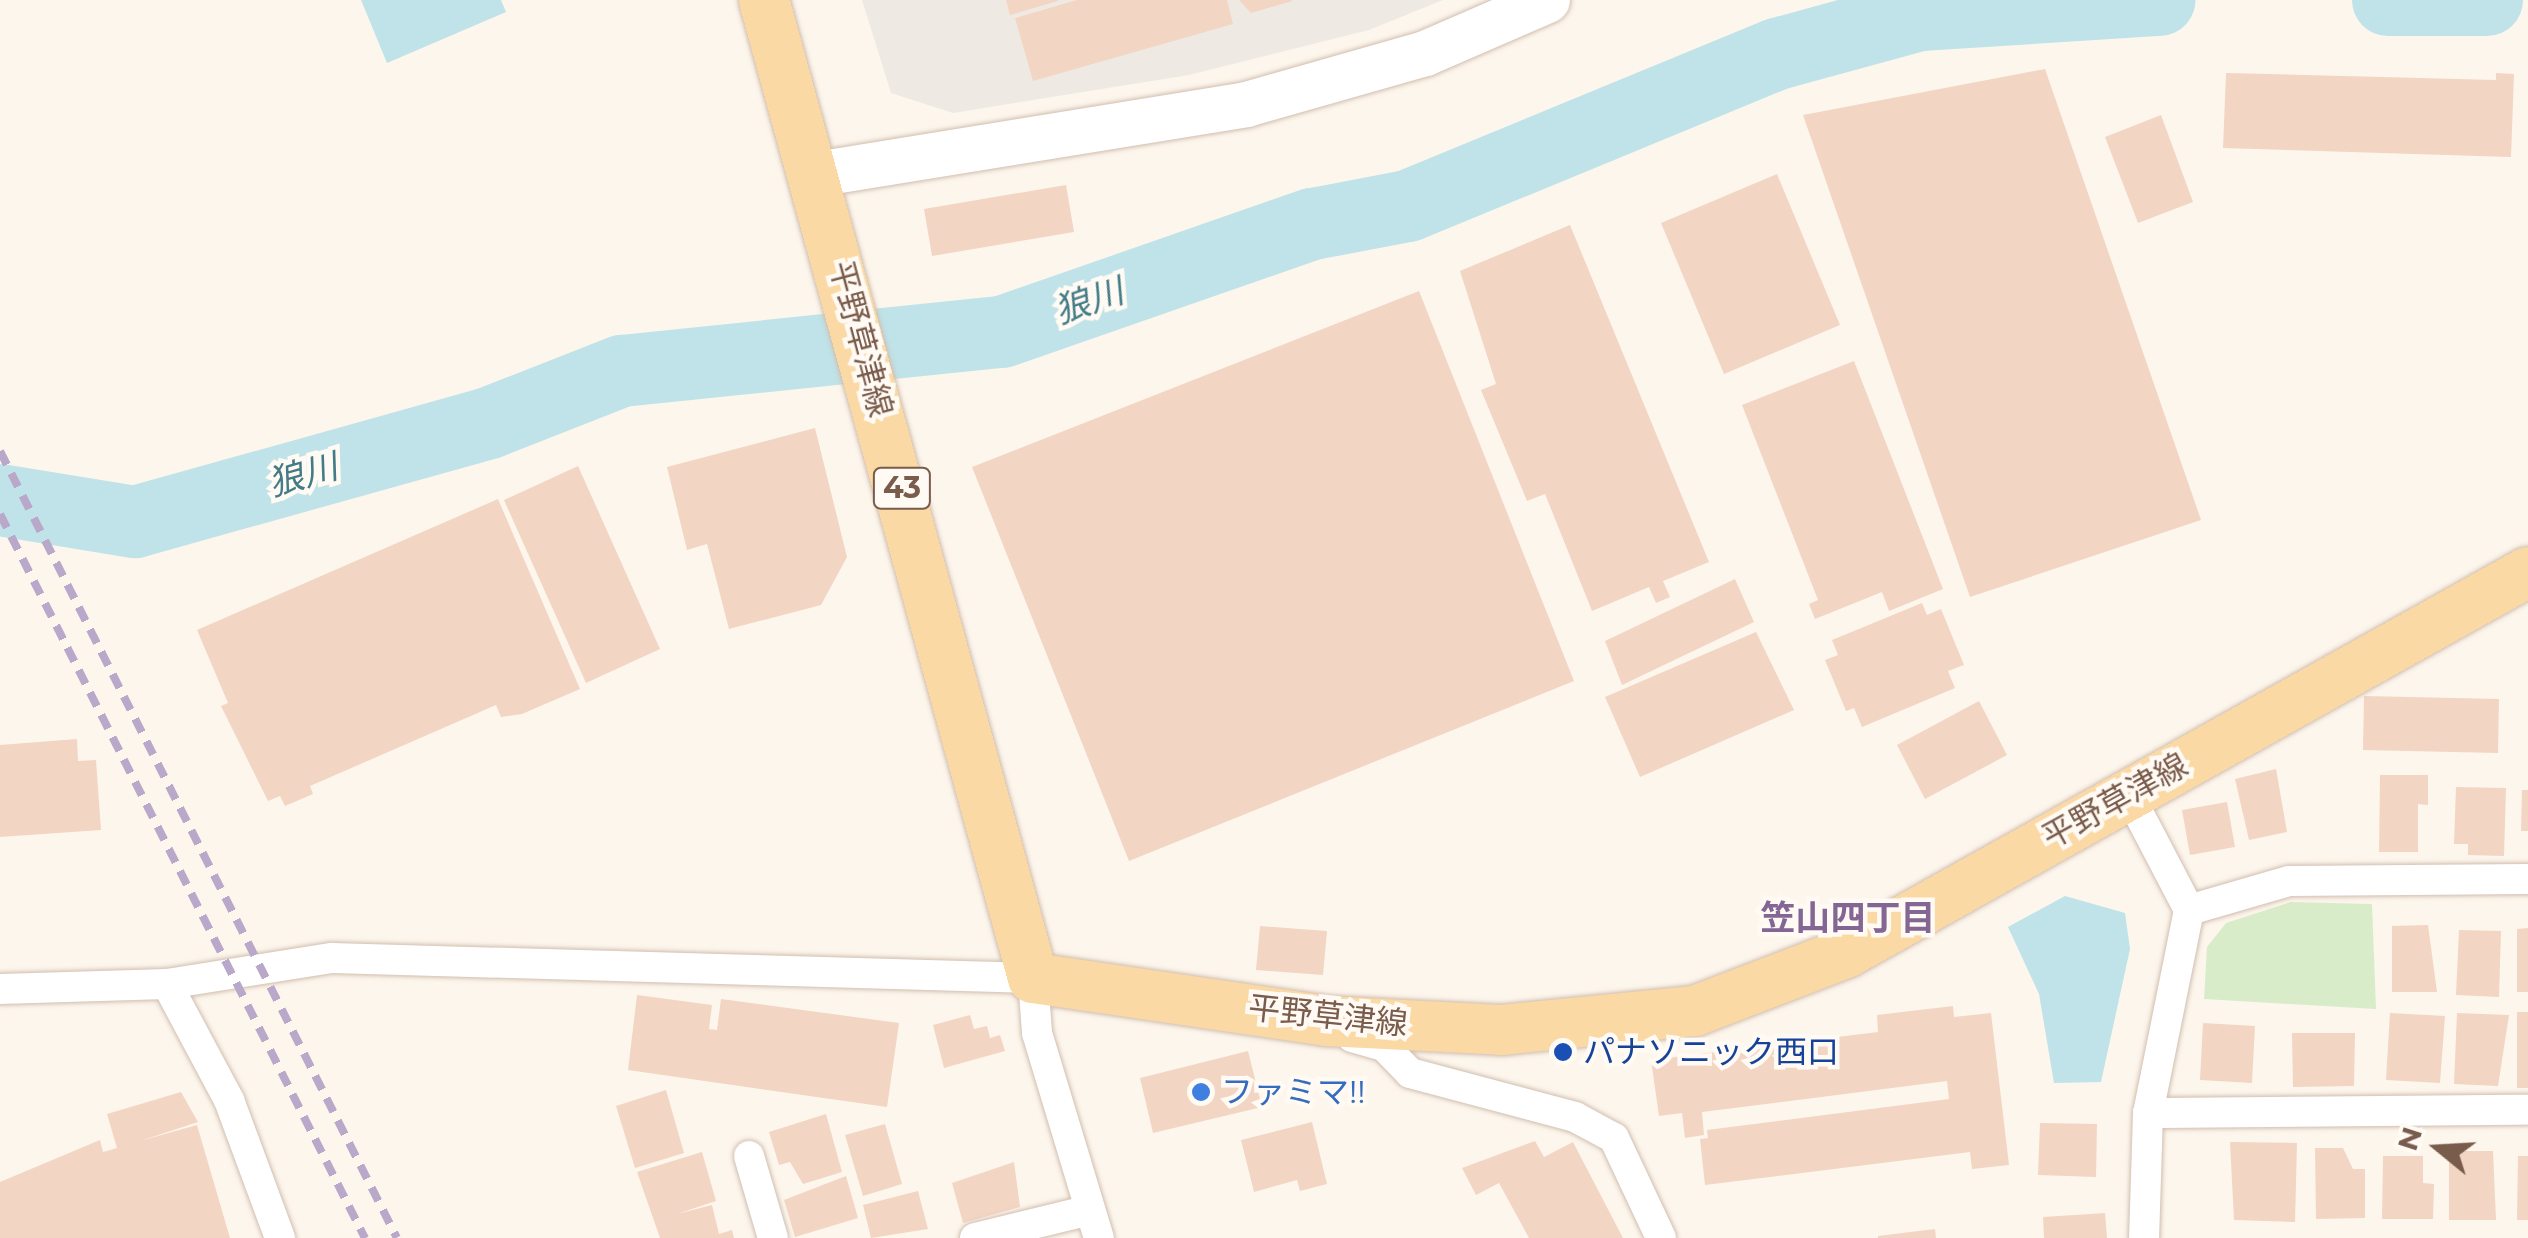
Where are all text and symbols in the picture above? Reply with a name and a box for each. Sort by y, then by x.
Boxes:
street label: 平野草津線 [822,257,900,421]
water label: 狼川 [1049,270,1129,332]
water label: 狼川 [264,445,342,505]
road number: 43 [872,463,932,513]
street label: 平野草津線 [2036,745,2194,857]
district label: 笠山四丁目 [1761,897,1935,939]
street label: 平野草津線 [1246,989,1410,1043]
place label: パナソニック西口 [1583,1033,1839,1071]
marker: パナソニック西口 [1552,1041,1574,1063]
place label: ファミマ!! [1221,1073,1366,1111]
marker: ファミマ!! [1190,1081,1212,1103]
north arrow [2388,1098,2488,1198]
text: N [2390,1123,2429,1155]

